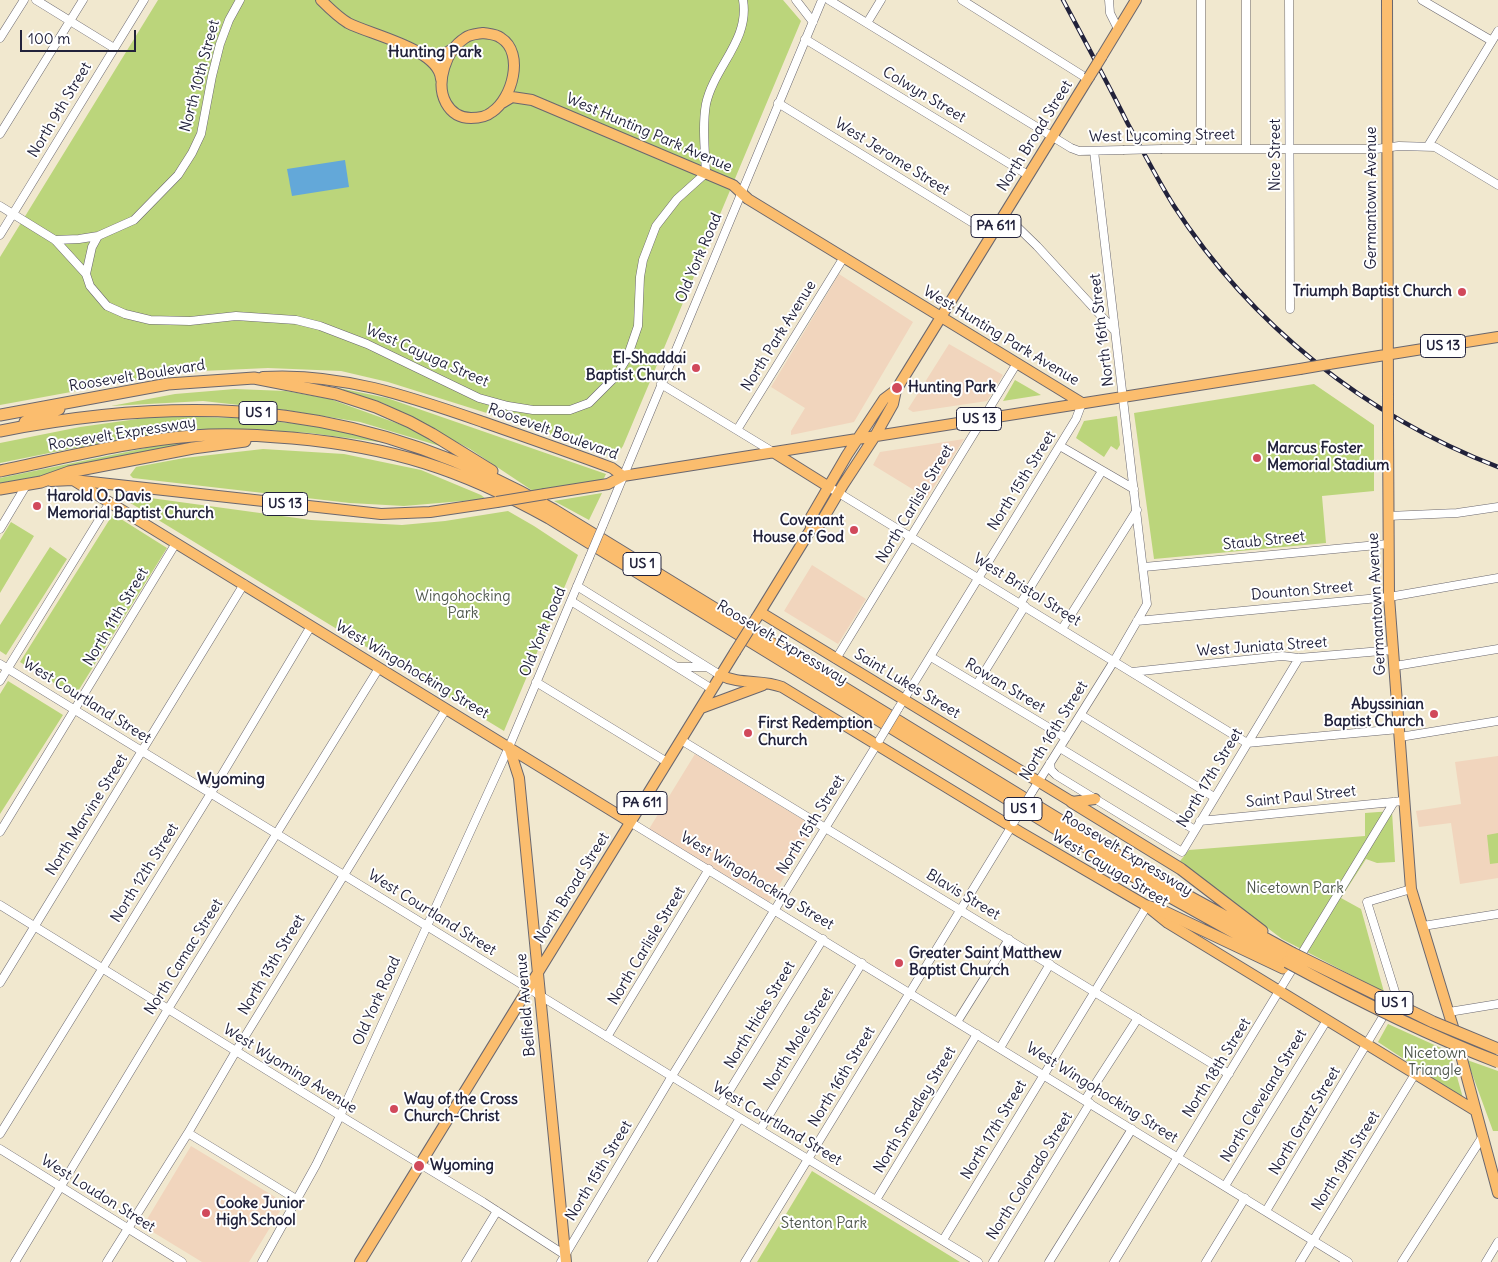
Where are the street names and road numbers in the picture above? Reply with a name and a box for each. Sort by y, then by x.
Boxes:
street label: North 10th Street [176,18,224,134]
street label: North 9th Street [24,59,96,161]
street label: Colwyn Street [879,63,969,127]
street label: North Broad Street [994,77,1076,195]
street label: West Hunting Park Avenue [563,90,735,176]
street label: West Jerome Street [831,115,953,199]
street label: Nice Street [1267,119,1285,191]
street label: West Lycoming Street [1089,126,1235,146]
street label: Germantown Avenue [1363,126,1381,270]
street label: Old York Road [672,210,726,306]
road number: PA 611 [971,215,1021,238]
street label: North 16th Street [1086,272,1118,388]
street label: North Park Avenue [738,277,820,395]
street label: West Hunting Park Avenue [920,282,1082,390]
street label: West Cayuga Street [363,321,491,391]
road number: US 13 [1420,334,1466,358]
street label: Roosevelt Boulevard [68,356,206,396]
street label: Roosevelt Boulevard [485,400,621,464]
road number: US 1 [239,402,277,424]
road number: US 13 [956,408,1002,430]
street label: Roosevelt Expressway [47,413,197,455]
street label: North 15th Street [984,428,1060,534]
street label: North Carlisle Street [872,441,958,567]
road number: US 13 [262,492,308,516]
street label: Staub Street [1222,528,1306,554]
street label: Germantown Avenue [1364,532,1390,676]
street label: West Bristol Street [970,550,1084,630]
road number: US 1 [623,552,661,576]
street label: North 11th Street [80,565,152,669]
street label: Dounton Street [1250,578,1354,604]
street label: Old York Road [516,584,570,680]
street label: Roosevelt Expressway [713,597,851,689]
street label: West Wingohocking Street [332,617,492,723]
street label: West Juniata Street [1196,633,1328,661]
street label: Saint Lukes Street [851,645,963,723]
street label: West Courtland Street [20,654,154,748]
street label: Rowan Street [962,655,1048,717]
street label: North 16th Street [1016,678,1092,784]
street label: North 17th Street [1173,725,1247,831]
street label: North Marvine Street [42,751,132,879]
street label: North 15th Street [773,772,849,878]
street label: Saint Paul Street [1245,782,1357,812]
road number: PA 611 [617,791,667,814]
road number: US 1 [1004,798,1042,821]
street label: Roosevelt Expressway [1058,808,1196,900]
street label: North 12th Street [107,820,183,926]
street label: West Cayuga Street [1049,827,1171,911]
street label: West Wingohocking Street [677,828,837,934]
street label: North Broad Street [531,829,613,947]
street label: West Courtland Street [365,866,499,960]
street label: Blavis Street [923,866,1003,924]
street label: North Carlisle Street [604,883,690,1009]
street label: North Camac Street [141,896,227,1018]
street label: North 13th Street [235,912,309,1018]
street label: Belfield Avenue [513,953,539,1057]
street label: Old York Road [349,954,405,1048]
street label: North Hicks Street [721,958,799,1072]
street label: North Mole Street [760,984,838,1094]
road number: US 1 [1375,991,1413,1014]
street label: North 18th Street [1179,1015,1255,1121]
street label: West Wyoming Avenue [220,1020,360,1118]
street label: North 16th Street [805,1024,879,1130]
street label: North Cleveland Street [1217,1026,1311,1166]
street label: West Wingohocking Street [1023,1039,1181,1147]
street label: North Smedley Street [870,1044,960,1176]
street label: North Gratz Street [1266,1064,1344,1178]
street label: North 17th Street [957,1077,1031,1183]
street label: West Courtland Street [709,1078,845,1170]
street label: North 19th Street [1308,1108,1384,1214]
street label: North Colorado Street [983,1109,1077,1243]
street label: North 15th Street [562,1118,636,1224]
street label: West Loudon Street [38,1152,158,1236]

